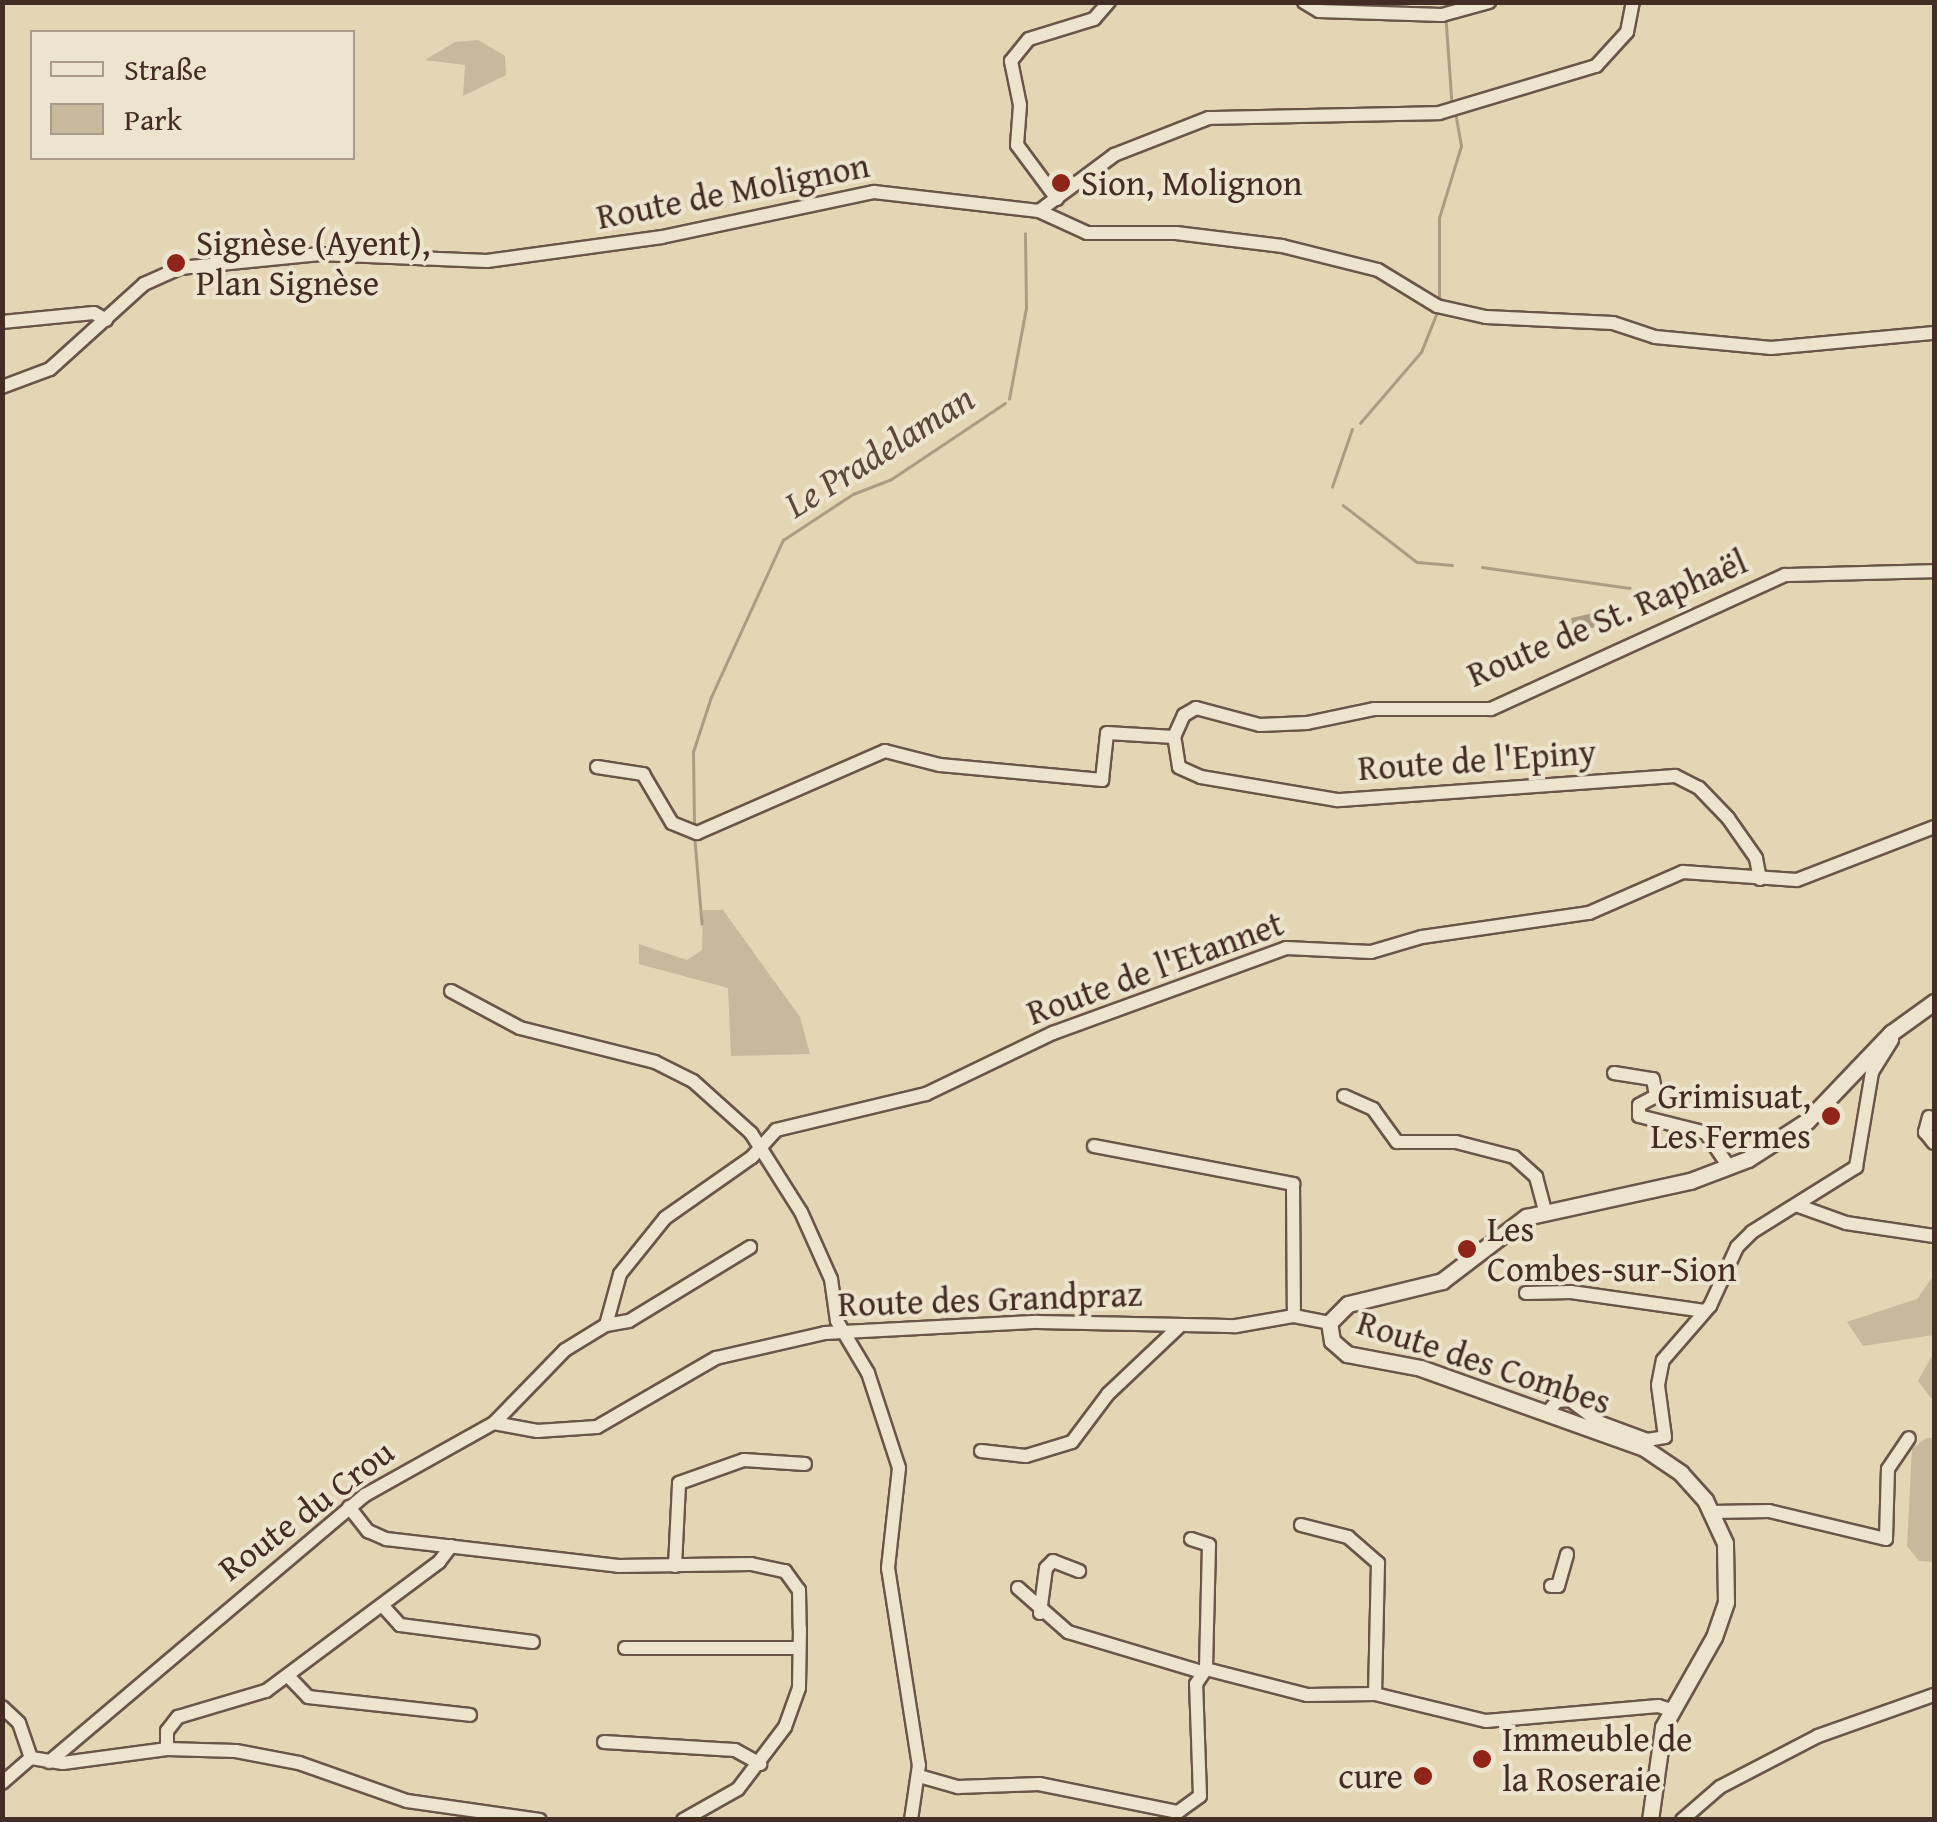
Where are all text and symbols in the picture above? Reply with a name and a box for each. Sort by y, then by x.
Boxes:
legend [30,30,355,160]
text: Straße [124,47,207,91]
text: Park [124,97,182,141]
street label: Route de Molignon [593,144,873,238]
place label: Sion, Molignon [1081,162,1302,204]
marker: Sion, Molignon [1050,172,1072,194]
place label: Signèse (Ayent), Plan Signèse [196,222,430,304]
marker: Signèse (Ayent), Plan Signèse [165,252,187,274]
water label: Le Pradelaman [776,375,982,527]
street label: Route de St. Raphaël [1461,540,1753,696]
street label: Route de l'Epiny [1357,731,1597,789]
street label: Route de l'Etannet [1021,902,1289,1034]
place label: Grimisuat, Les Fermes [1650,1075,1811,1157]
marker: Grimisuat, Les Fermes [1820,1105,1842,1127]
place label: Les Combes-sur-Sion [1487,1208,1737,1290]
marker: Les Combes-sur-Sion [1456,1238,1478,1260]
street label: Route des Grandpraz [837,1273,1143,1325]
street label: Route des Combes [1352,1301,1616,1423]
street label: Route du Crou [210,1431,402,1589]
place label: Immeuble de la Roseraie [1502,1718,1692,1800]
marker: Immeuble de la Roseraie [1471,1748,1493,1770]
place label: cure [1338,1755,1403,1797]
marker: cure [1412,1765,1434,1787]

